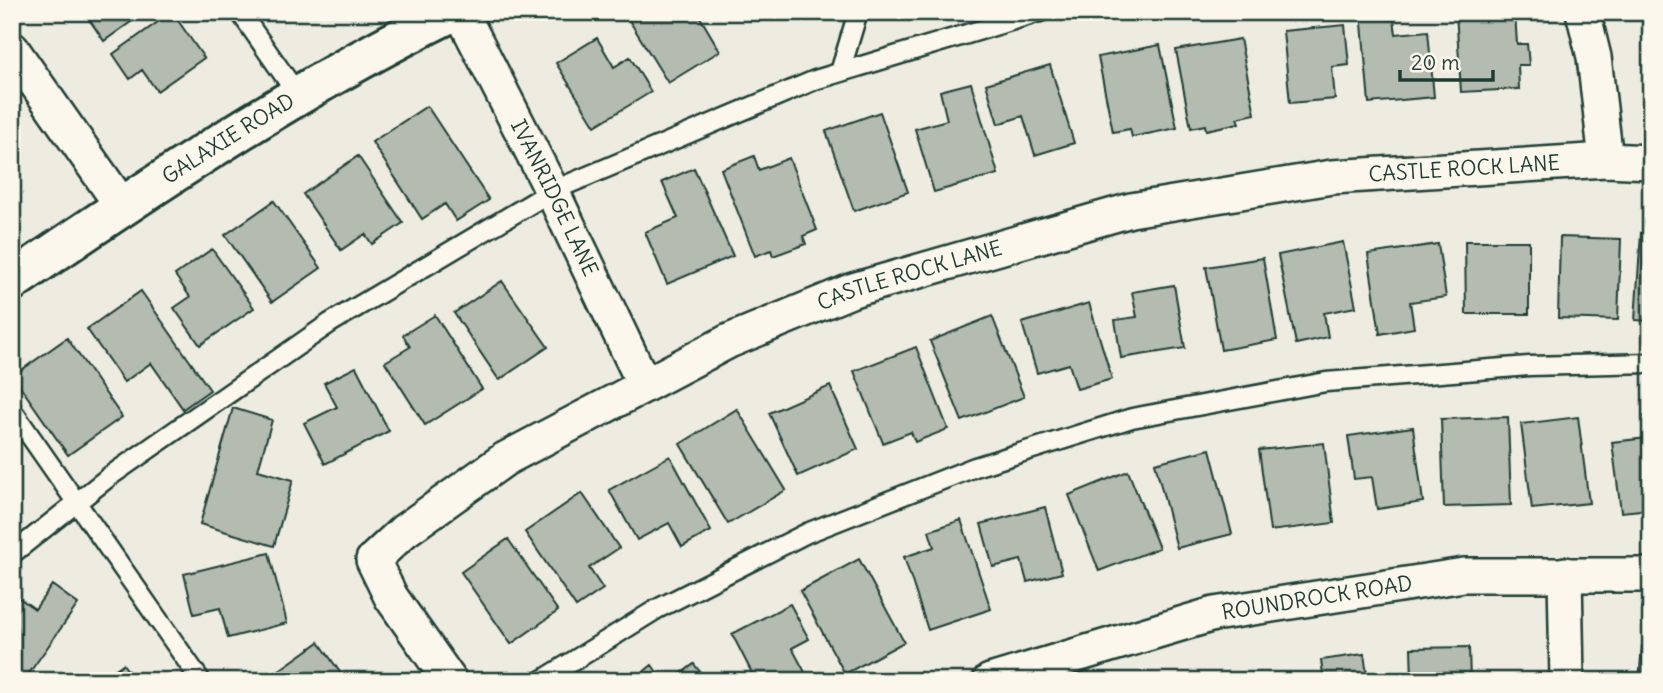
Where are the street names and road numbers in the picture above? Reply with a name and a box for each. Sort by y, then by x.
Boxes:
street label: GALAXIE ROAD [157,87,299,190]
street label: IVANRIDGE LANE [505,115,605,280]
street label: CASTLE ROCK LANE [1368,149,1561,188]
street label: CASTLE ROCK LANE [813,234,1005,316]
street label: ROUNDROCK ROAD [1220,569,1414,626]

